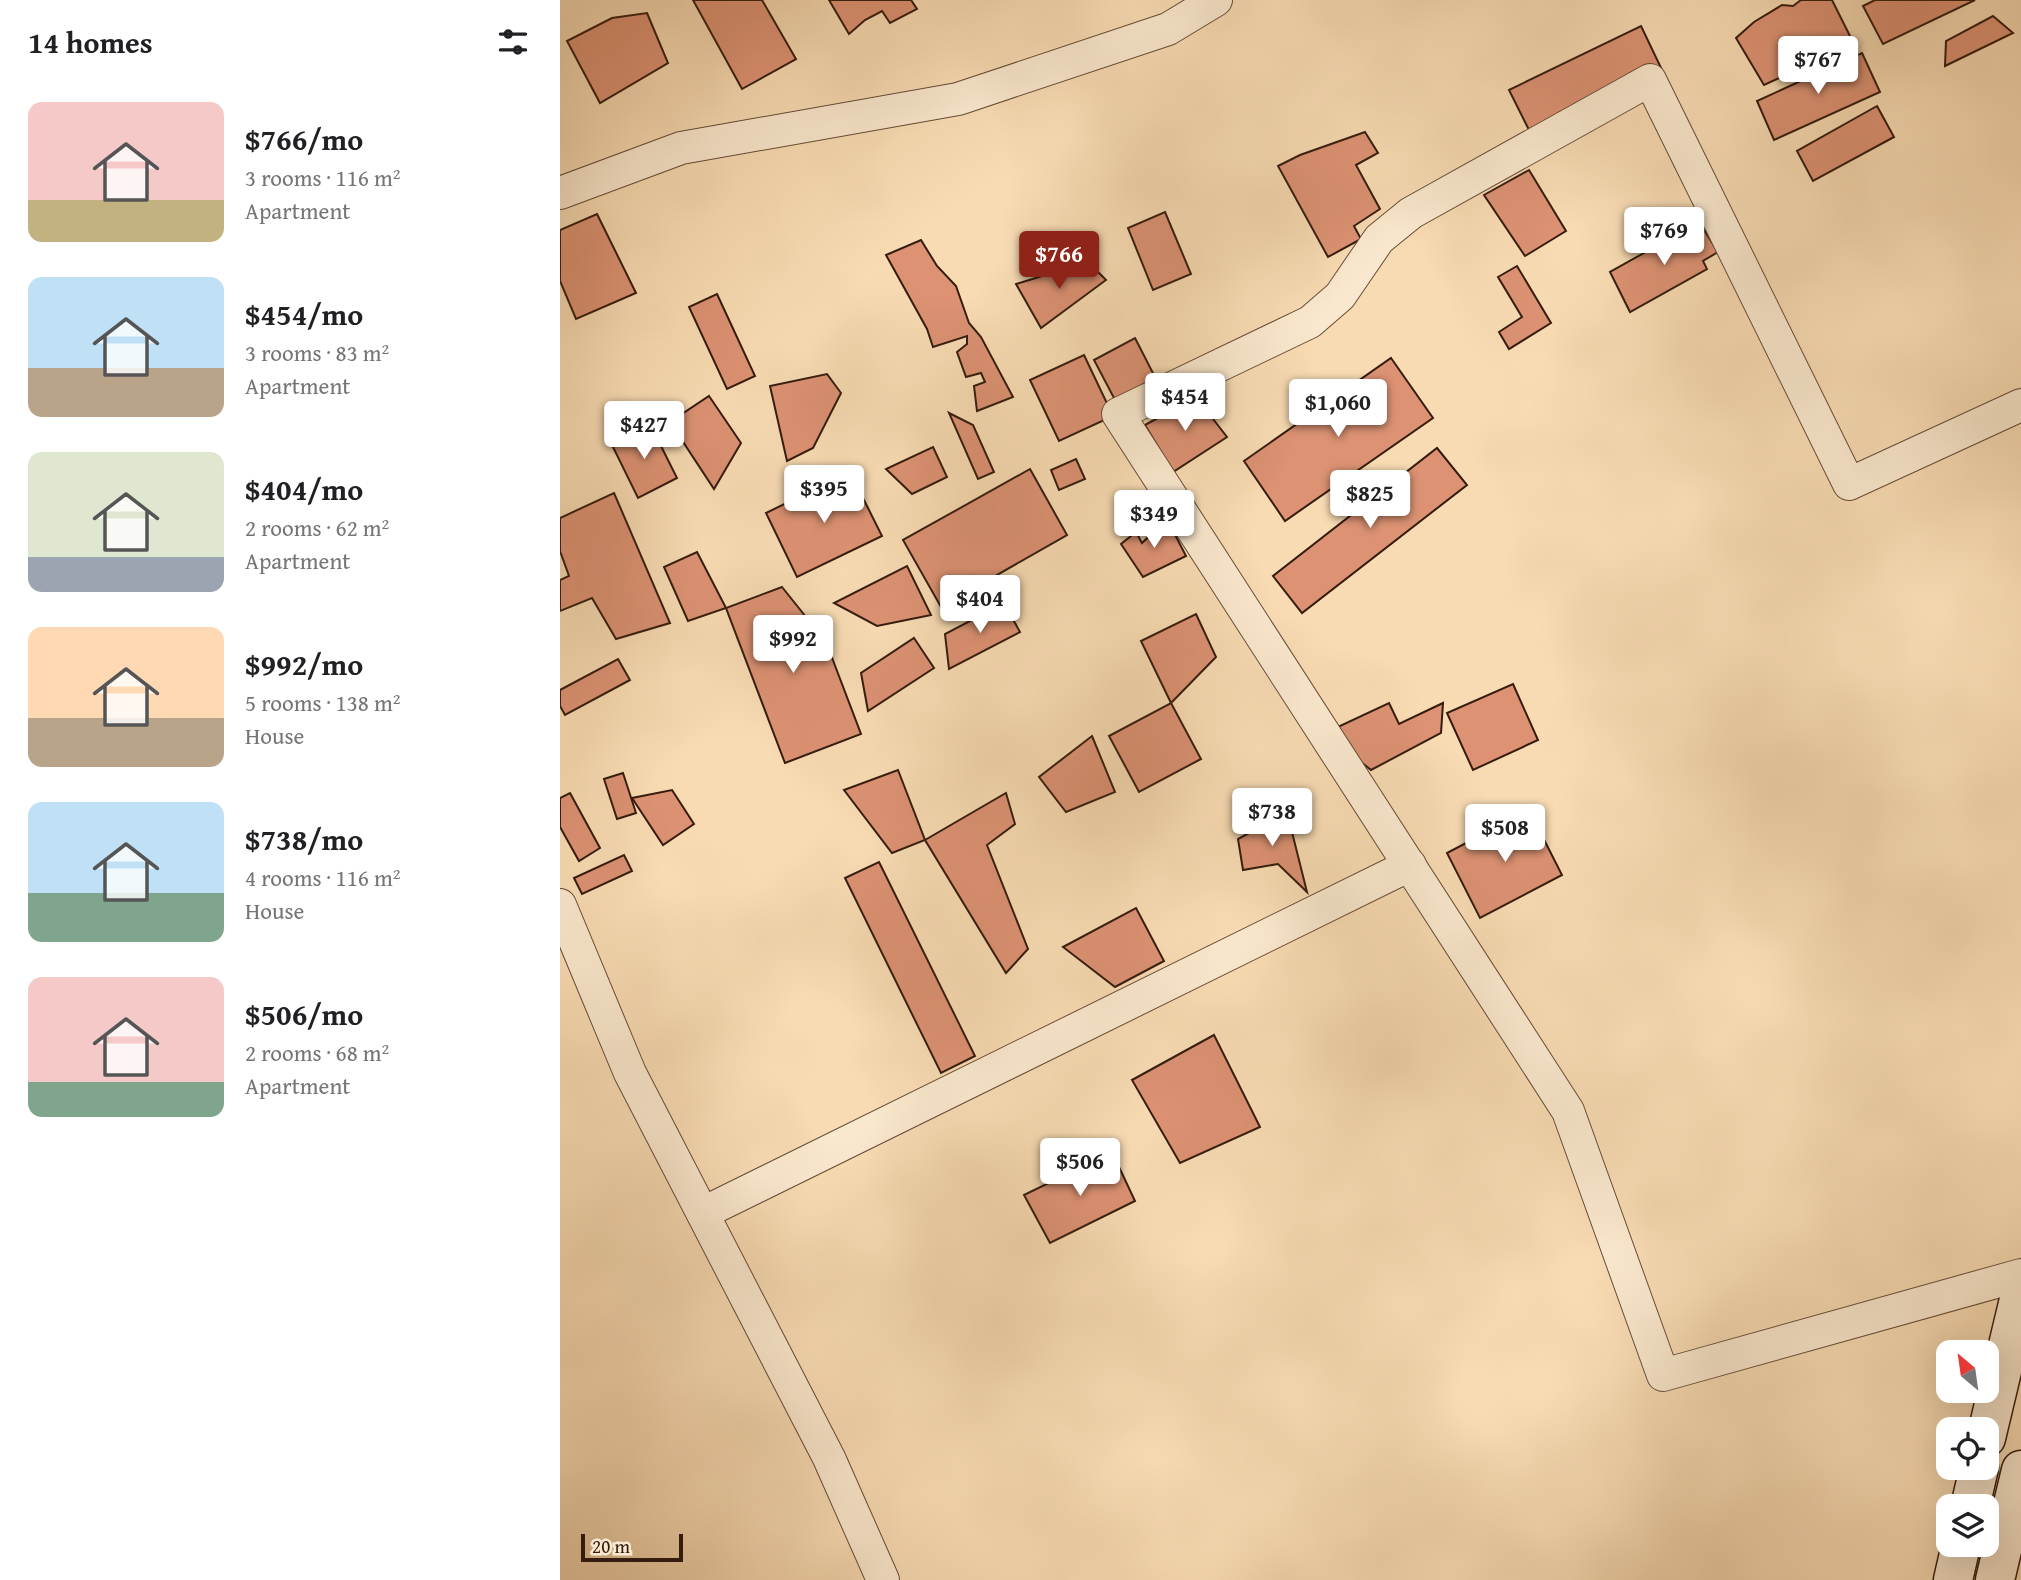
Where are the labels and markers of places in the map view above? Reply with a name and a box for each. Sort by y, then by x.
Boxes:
pin: $767 [1777,36,1859,96]
pin: $769 [1623,208,1705,267]
pin: $766 [1018,232,1100,291]
pin: $454 [1144,374,1226,433]
pin: $1,060 [1281,380,1395,439]
pin: $427 [603,402,685,461]
pin: $395 [783,466,865,525]
pin: $825 [1329,470,1411,530]
pin: $349 [1113,490,1195,550]
pin: $404 [939,576,1021,635]
pin: $992 [752,616,834,675]
pin: $738 [1231,788,1313,848]
pin: $508 [1464,804,1546,864]
pin: $506 [1039,1138,1121,1198]

